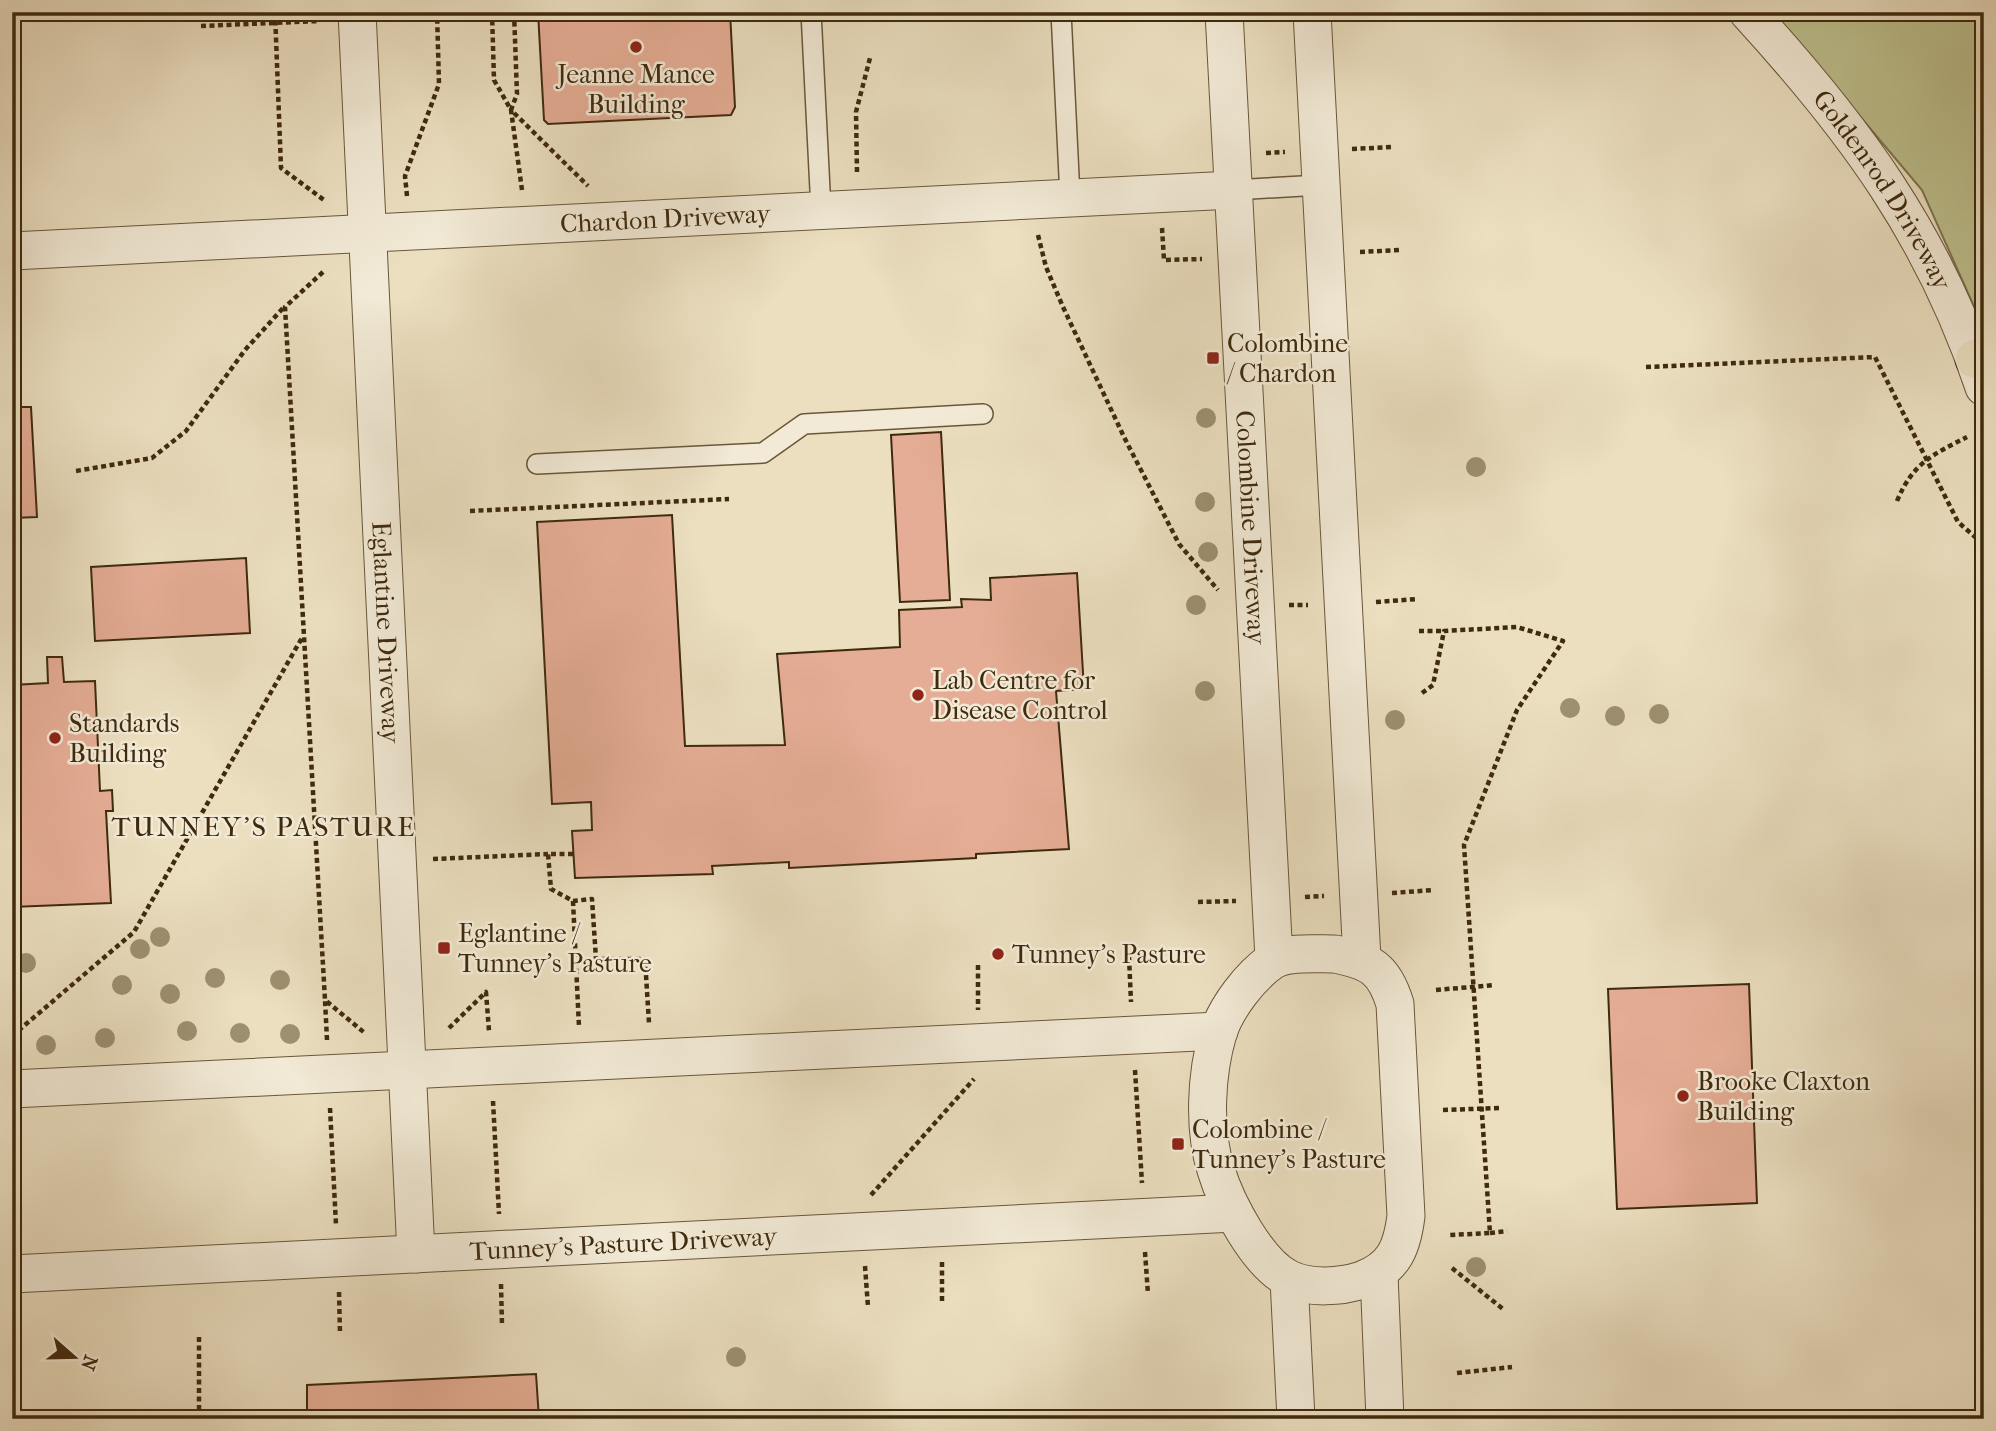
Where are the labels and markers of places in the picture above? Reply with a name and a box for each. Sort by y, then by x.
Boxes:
marker: Jeanne Mance Building [628,39,644,55]
place label: Jeanne Mance Building [555,59,715,120]
place label: Colombine / Chardon [1226,328,1348,389]
marker: Colombine / Chardon [1205,350,1221,366]
place label: Lab Centre for Disease Control [932,665,1108,726]
marker: Lab Centre for Disease Control [910,687,926,703]
place label: Standards Building [69,708,179,769]
marker: Standards Building [47,730,63,746]
place label: Eglantine / Tunney's Pasture [458,918,652,979]
place label: Tunney's Pasture [1012,939,1206,970]
marker: Eglantine / Tunney's Pasture [436,940,452,956]
marker: Tunney's Pasture [990,946,1006,962]
place label: Brooke Claxton Building [1697,1066,1870,1127]
marker: Brooke Claxton Building [1675,1088,1691,1104]
place label: Colombine / Tunney's Pasture [1192,1114,1386,1175]
marker: Colombine / Tunney's Pasture [1170,1136,1186,1152]

